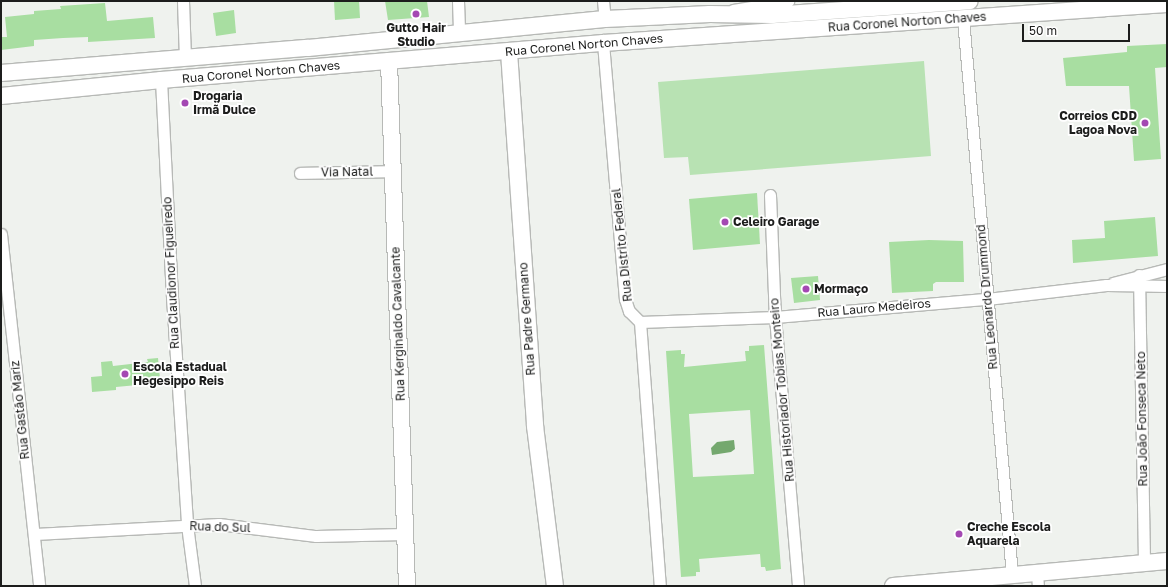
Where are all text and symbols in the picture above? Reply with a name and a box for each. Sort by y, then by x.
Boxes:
marker: Gutto Hair Studio [411,9,421,19]
street label: Rua Coronel Norton Chaves [827,9,987,35]
scale bar [1024,16,1132,42]
place label: Gutto Hair Studio [386,21,446,49]
text: 50 m [1029,23,1057,38]
street label: Rua Coronel Norton Chaves [504,31,664,59]
street label: Rua Coronel Norton Chaves [181,58,341,86]
place label: Drogaria Irmã Dulce [193,89,256,117]
marker: Drogaria Irmã Dulce [180,98,190,108]
place label: Correios CDD Lagoa Nova [1059,109,1137,137]
marker: Correios CDD Lagoa Nova [1140,118,1150,128]
street label: Via Natal [321,164,373,180]
street label: Rua Distrito Federal [609,187,635,303]
street label: Rua Claudionor Figueiredo [160,197,182,349]
place label: Celeiro Garage [733,215,819,229]
marker: Celeiro Garage [720,217,730,227]
street label: Rua Leonardo Drummond [973,224,1001,370]
street label: Rua Kerginaldo Cavalcante [388,247,408,401]
street label: Rua Padre Germano [516,262,538,376]
place label: Mormaço [814,282,868,296]
marker: Mormaço [801,284,811,294]
street label: Rua Lauro Medeiros [817,296,931,320]
street label: Rua Historiador Tobias Monteiro [767,298,797,482]
street label: Rua João Fonseca Neto [1134,351,1150,487]
street label: Rua Gastão Mariz [8,360,32,460]
place label: Escola Estadual Hegesippo Reis [133,360,227,388]
marker: Escola Estadual Hegesippo Reis [120,369,130,379]
street label: Rua do Sul [189,519,251,535]
place label: Creche Escola Aquarela [967,520,1051,548]
marker: Creche Escola Aquarela [954,529,964,539]

